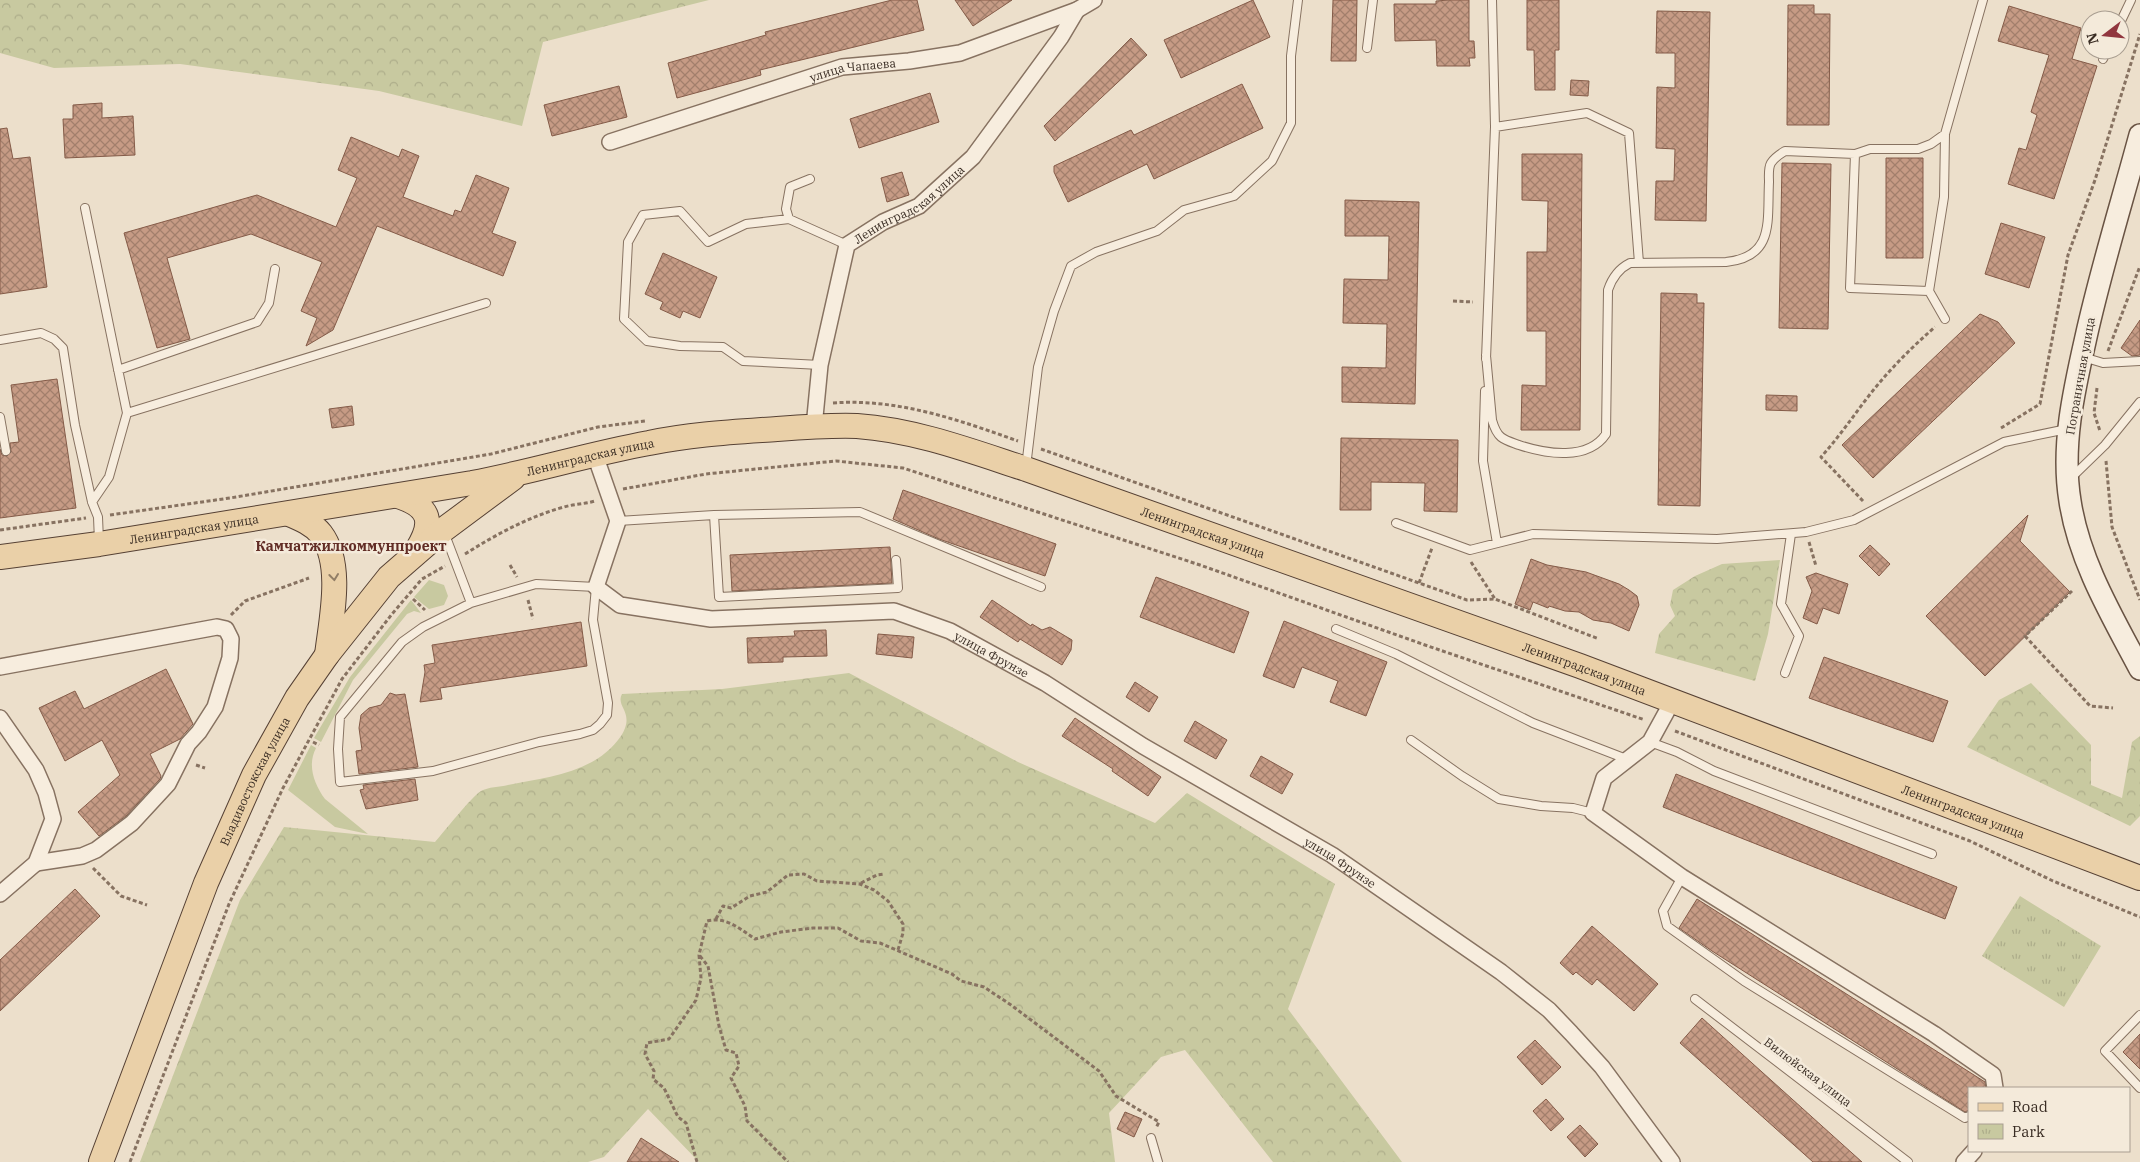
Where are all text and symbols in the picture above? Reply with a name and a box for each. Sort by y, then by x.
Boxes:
north arrow [2080,10,2130,60]
text: N [2082,31,2103,46]
street label: улица Чапаева [808,55,897,85]
street label: Ленинградская улица [851,161,967,246]
street label: Пограничная улица [2062,316,2098,436]
street label: Ленинградская улица [525,435,656,478]
street label: Ленинградская улица [1139,503,1267,561]
street label: Ленинградская улица [128,510,260,546]
district label: Камчатжилкоммунпроект [255,537,447,555]
one-way arrow [328,573,339,581]
street label: улица Фрунзе [952,628,1032,680]
street label: Ленинградская улица [1521,639,1649,698]
street label: Владивостокская улица [216,714,293,848]
street label: Ленинградская улица [1900,781,2028,841]
street label: улица Фрунзе [1302,833,1379,891]
street label: Вилюйская улица [1761,1034,1855,1110]
legend [1968,1087,2130,1152]
text: Road [2012,1097,2048,1116]
text: Park [2012,1122,2045,1141]

